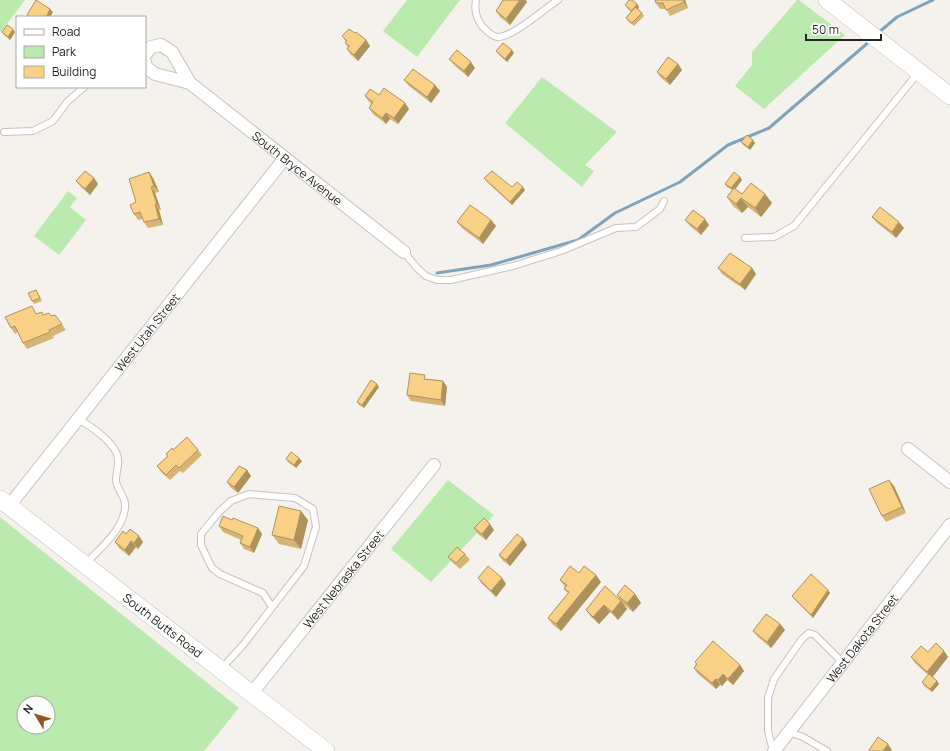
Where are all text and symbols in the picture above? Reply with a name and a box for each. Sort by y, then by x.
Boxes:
legend [16,16,146,88]
scale bar [806,16,881,42]
text: 50 m [812,21,839,38]
text: Road [52,23,80,40]
text: Park [52,43,77,60]
text: Building [52,63,96,80]
street label: South Bryce Avenue [249,127,346,209]
street label: West Utah Street [111,289,183,375]
street label: West Nebraska Street [299,526,388,631]
street label: South Butts Road [120,589,206,661]
street label: West Dakota Street [822,590,902,686]
north arrow [16,695,56,735]
text: N [19,701,36,716]

